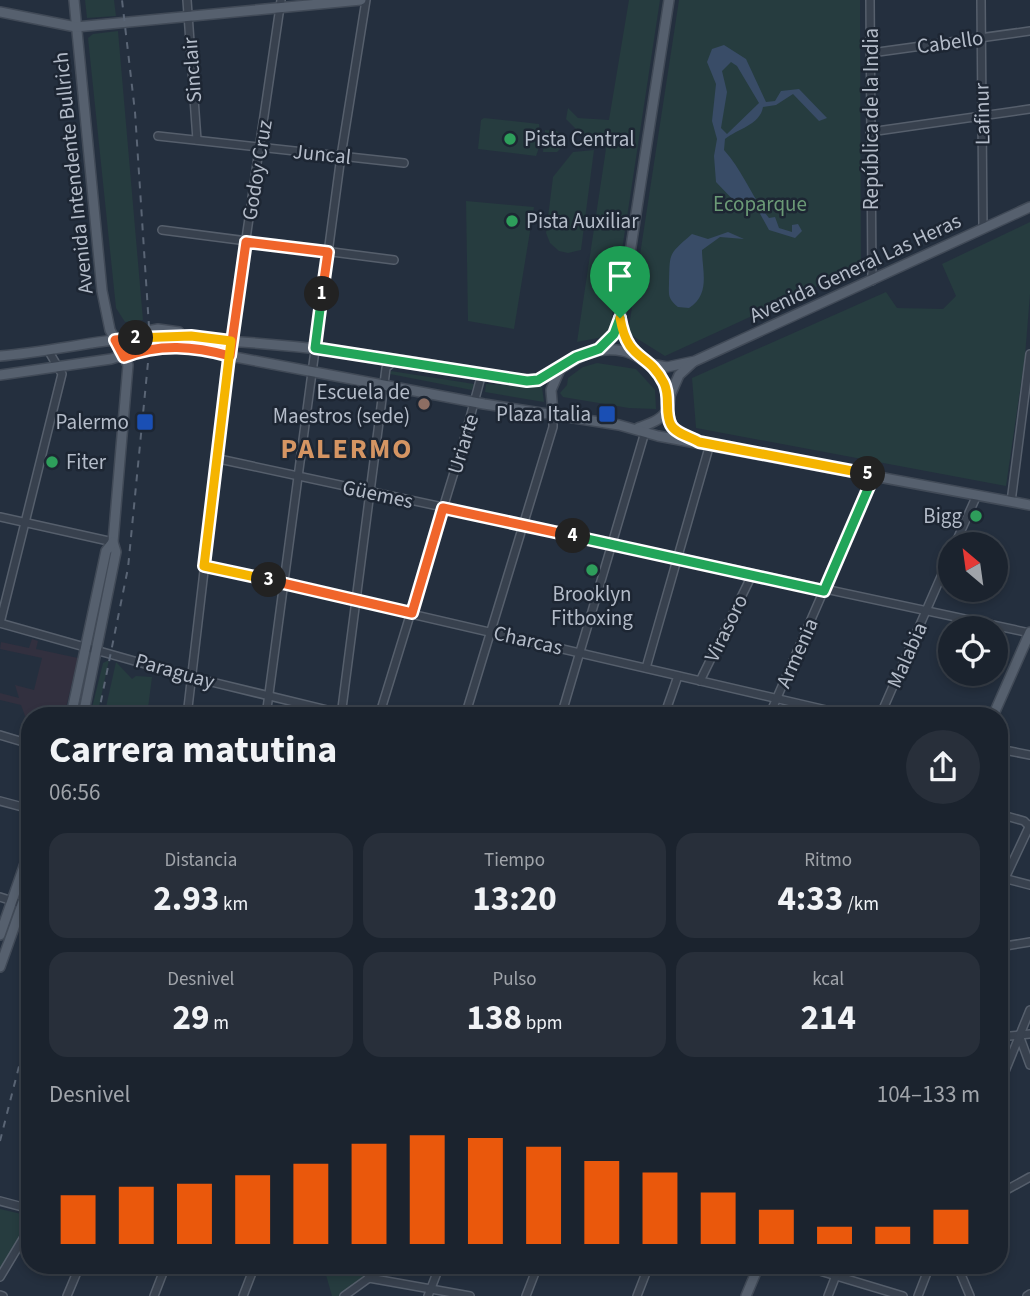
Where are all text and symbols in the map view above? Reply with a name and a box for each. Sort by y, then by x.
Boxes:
street label: Cabello [915,23,985,61]
street label: República de la India [856,28,886,210]
street label: Sinclair [175,35,209,104]
street label: Avenida Intendente Bullrich [45,51,101,295]
street label: Lafinur [966,82,998,145]
street label: Godoy Cruz [234,118,280,222]
place label: Pista Central [524,124,635,154]
marker: Pista Central [502,131,518,147]
street label: Juncal [291,136,353,172]
park label: Ecoparque [713,189,807,219]
place label: Pista Auxiliar [526,206,639,236]
street label: Avenida General Las Heras [744,206,966,330]
marker: Pista Auxiliar [504,213,520,229]
pin [590,246,650,318]
icon: arrive [601,257,639,295]
pin: 1 [304,276,340,312]
text: 1 [316,280,327,307]
pin: 2 [118,320,154,356]
text: 2 [130,324,141,351]
place label: Escuela de Maestros (sede) [273,377,410,431]
marker: Escuela de Maestros (sede) [416,396,432,412]
place label: Plaza Italia [496,399,591,429]
marker: Plaza Italia [597,404,617,424]
place label: Palermo [56,407,129,437]
street label: Uriarte [440,410,486,478]
marker: Palermo [135,412,155,432]
district label: PALERMO [280,429,414,469]
place label: Fiter [66,447,107,477]
marker: Fiter [44,454,60,470]
pin: 5 [850,456,886,491]
text: 5 [862,460,873,487]
street label: Güemes [340,472,416,516]
place label: Bigg [923,501,962,531]
marker: Bigg [968,508,984,524]
pin: 4 [556,518,590,554]
text: 4 [567,522,578,549]
north arrow [938,532,1008,602]
map controls [938,532,1008,686]
pin: 3 [252,562,286,598]
marker: Brooklyn Fitboxing [584,562,600,578]
text: 3 [263,566,274,593]
place label: Brooklyn Fitboxing [551,579,633,633]
street label: Virasoro [697,589,755,667]
street label: Armenia [768,613,826,693]
button: locate [938,616,1008,686]
street label: Malabia [879,617,935,693]
street label: Charcas [491,618,566,663]
street label: Paraguay [132,645,218,697]
text: Carrera matutina [49,723,337,777]
button: share [906,730,980,804]
text: 06:56 [49,776,100,809]
text: Distancia [164,847,237,874]
text: Tiempo [484,847,545,874]
text: Ritmo [804,847,852,874]
text: 2.93 [153,874,219,924]
text: 13:20 [472,874,557,924]
text: 4:33 [777,874,843,924]
text: km [219,891,248,918]
text: /km [843,891,879,918]
text: Desnivel [167,966,234,993]
text: Pulso [492,966,537,993]
text: kcal [812,966,844,993]
text: 29 [173,993,210,1043]
text: 138 [466,993,522,1043]
text: 214 [800,993,856,1043]
text: m [210,1010,229,1037]
text: bpm [522,1010,563,1037]
text: Desnivel [49,1078,130,1111]
text: 104–133 m [877,1078,980,1111]

